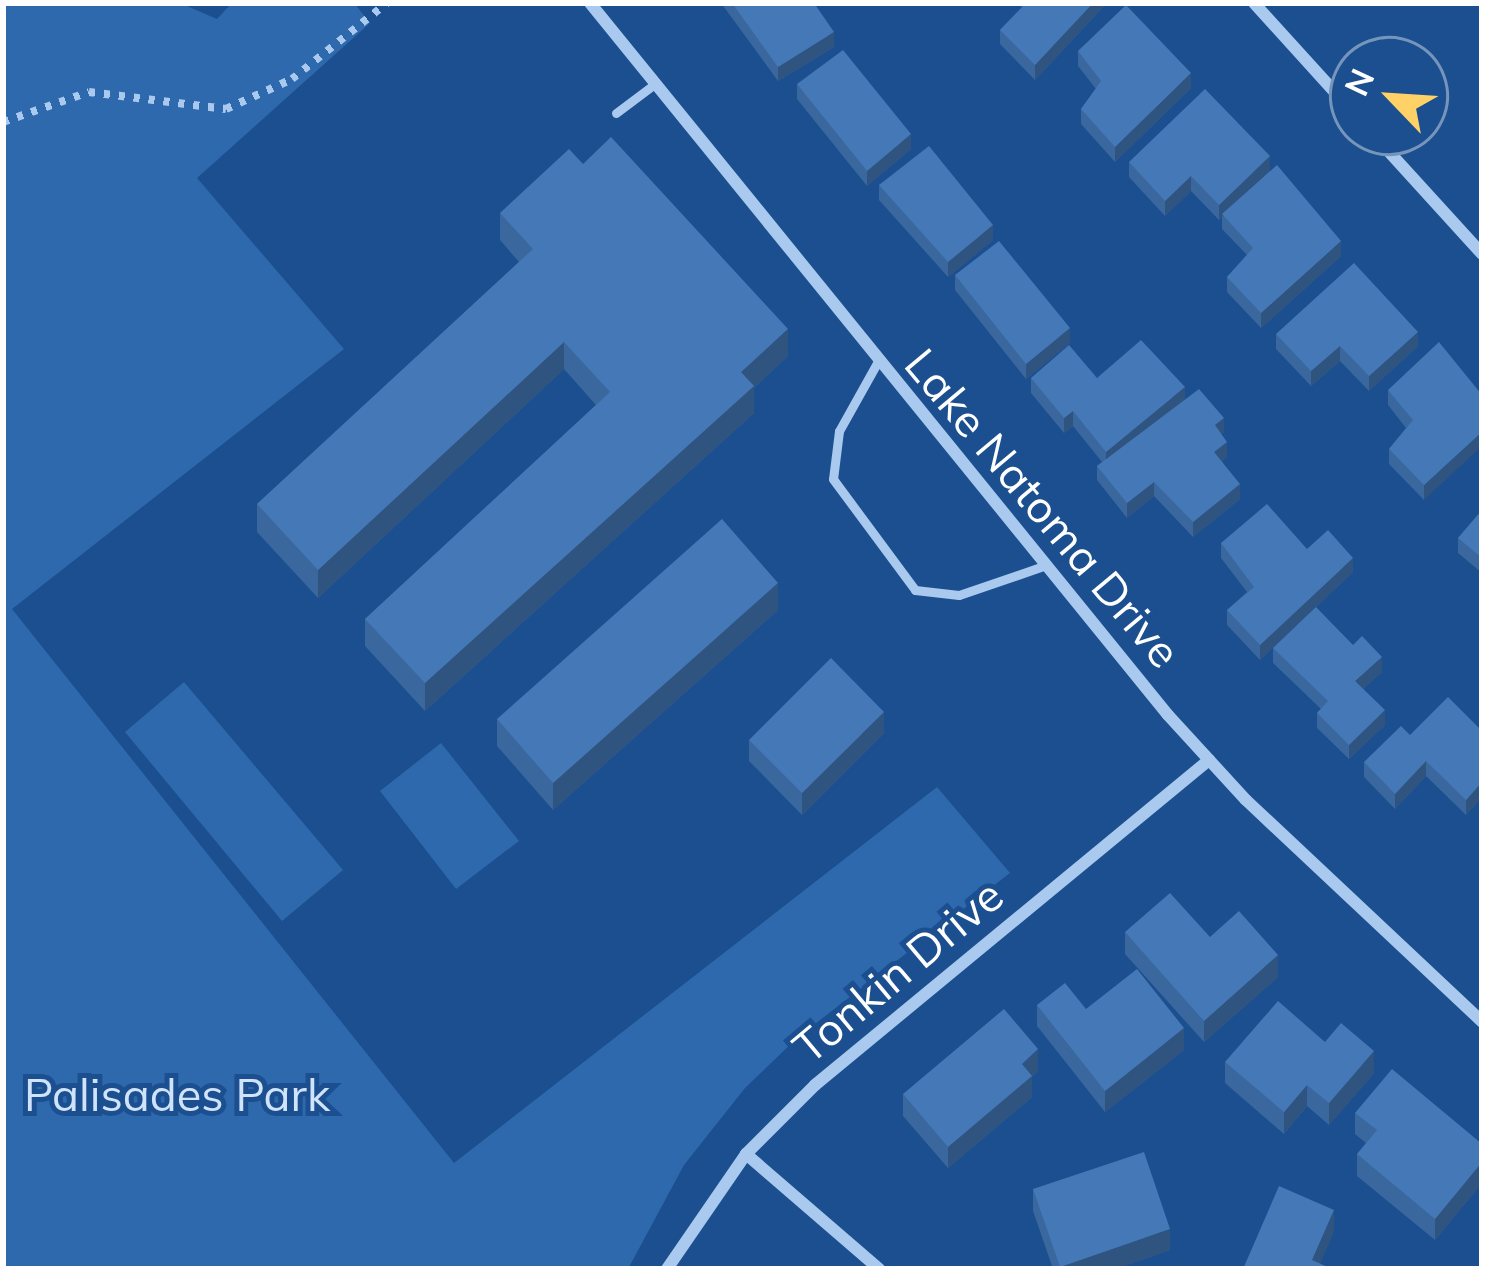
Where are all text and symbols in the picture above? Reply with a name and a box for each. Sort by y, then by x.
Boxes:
north arrow [1329,36,1449,156]
text: N [1335,62,1382,102]
street label: Lake Natoma Drive [894,338,1192,678]
street label: Tonkin Drive [782,868,1014,1074]
park label: Palisades Park [24,1068,330,1122]

